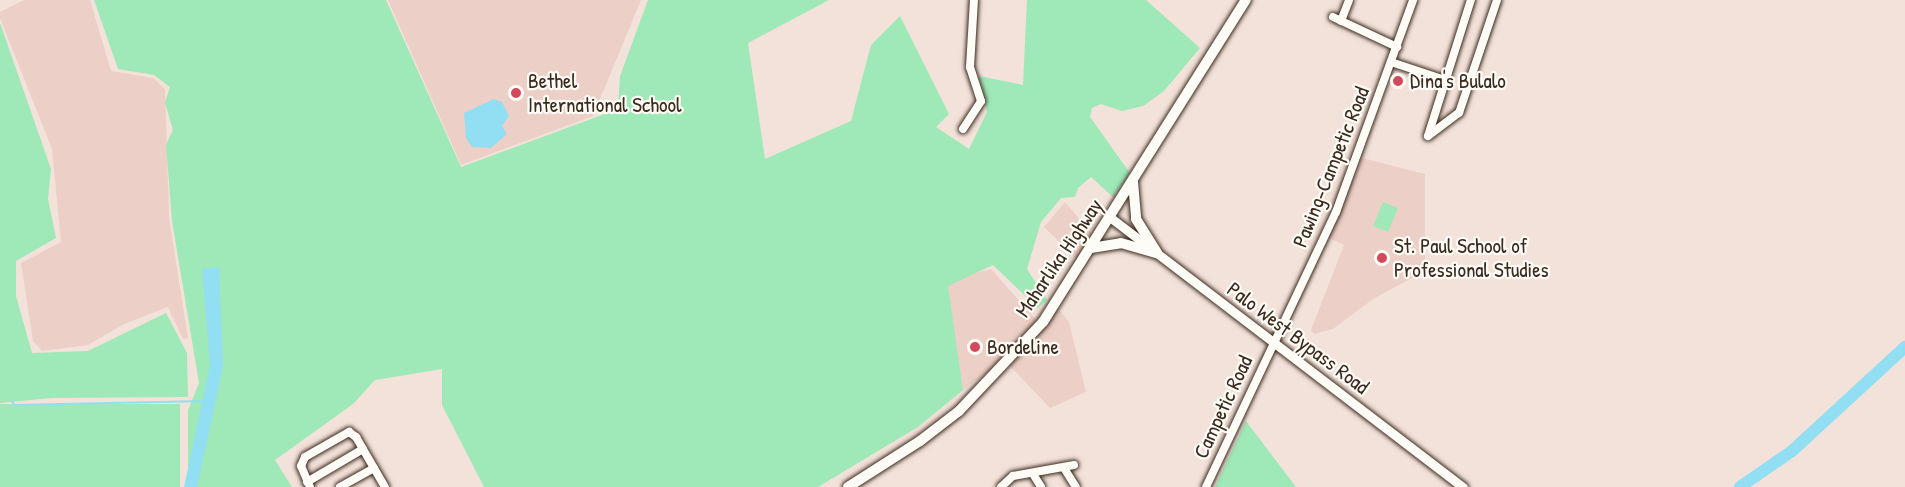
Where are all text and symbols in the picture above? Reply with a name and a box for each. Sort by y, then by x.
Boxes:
place label: Bethel International School [528,68,681,118]
place label: Dina's Bulalo [1410,68,1506,94]
marker: Dina's Bulalo [1391,74,1405,88]
street label: Pawing-Campetic Road [1287,83,1375,251]
marker: Bethel International School [509,86,523,100]
street label: Maharlika Highway [1010,194,1108,322]
place label: St. Paul School of Professional Studies [1394,233,1549,283]
marker: St. Paul School of Professional Studies [1375,251,1389,265]
street label: Palo West Bypass Road [1222,277,1374,399]
place label: Bordeline [987,334,1059,360]
marker: Bordeline [968,340,982,354]
street label: Campetic Road [1188,352,1258,462]

